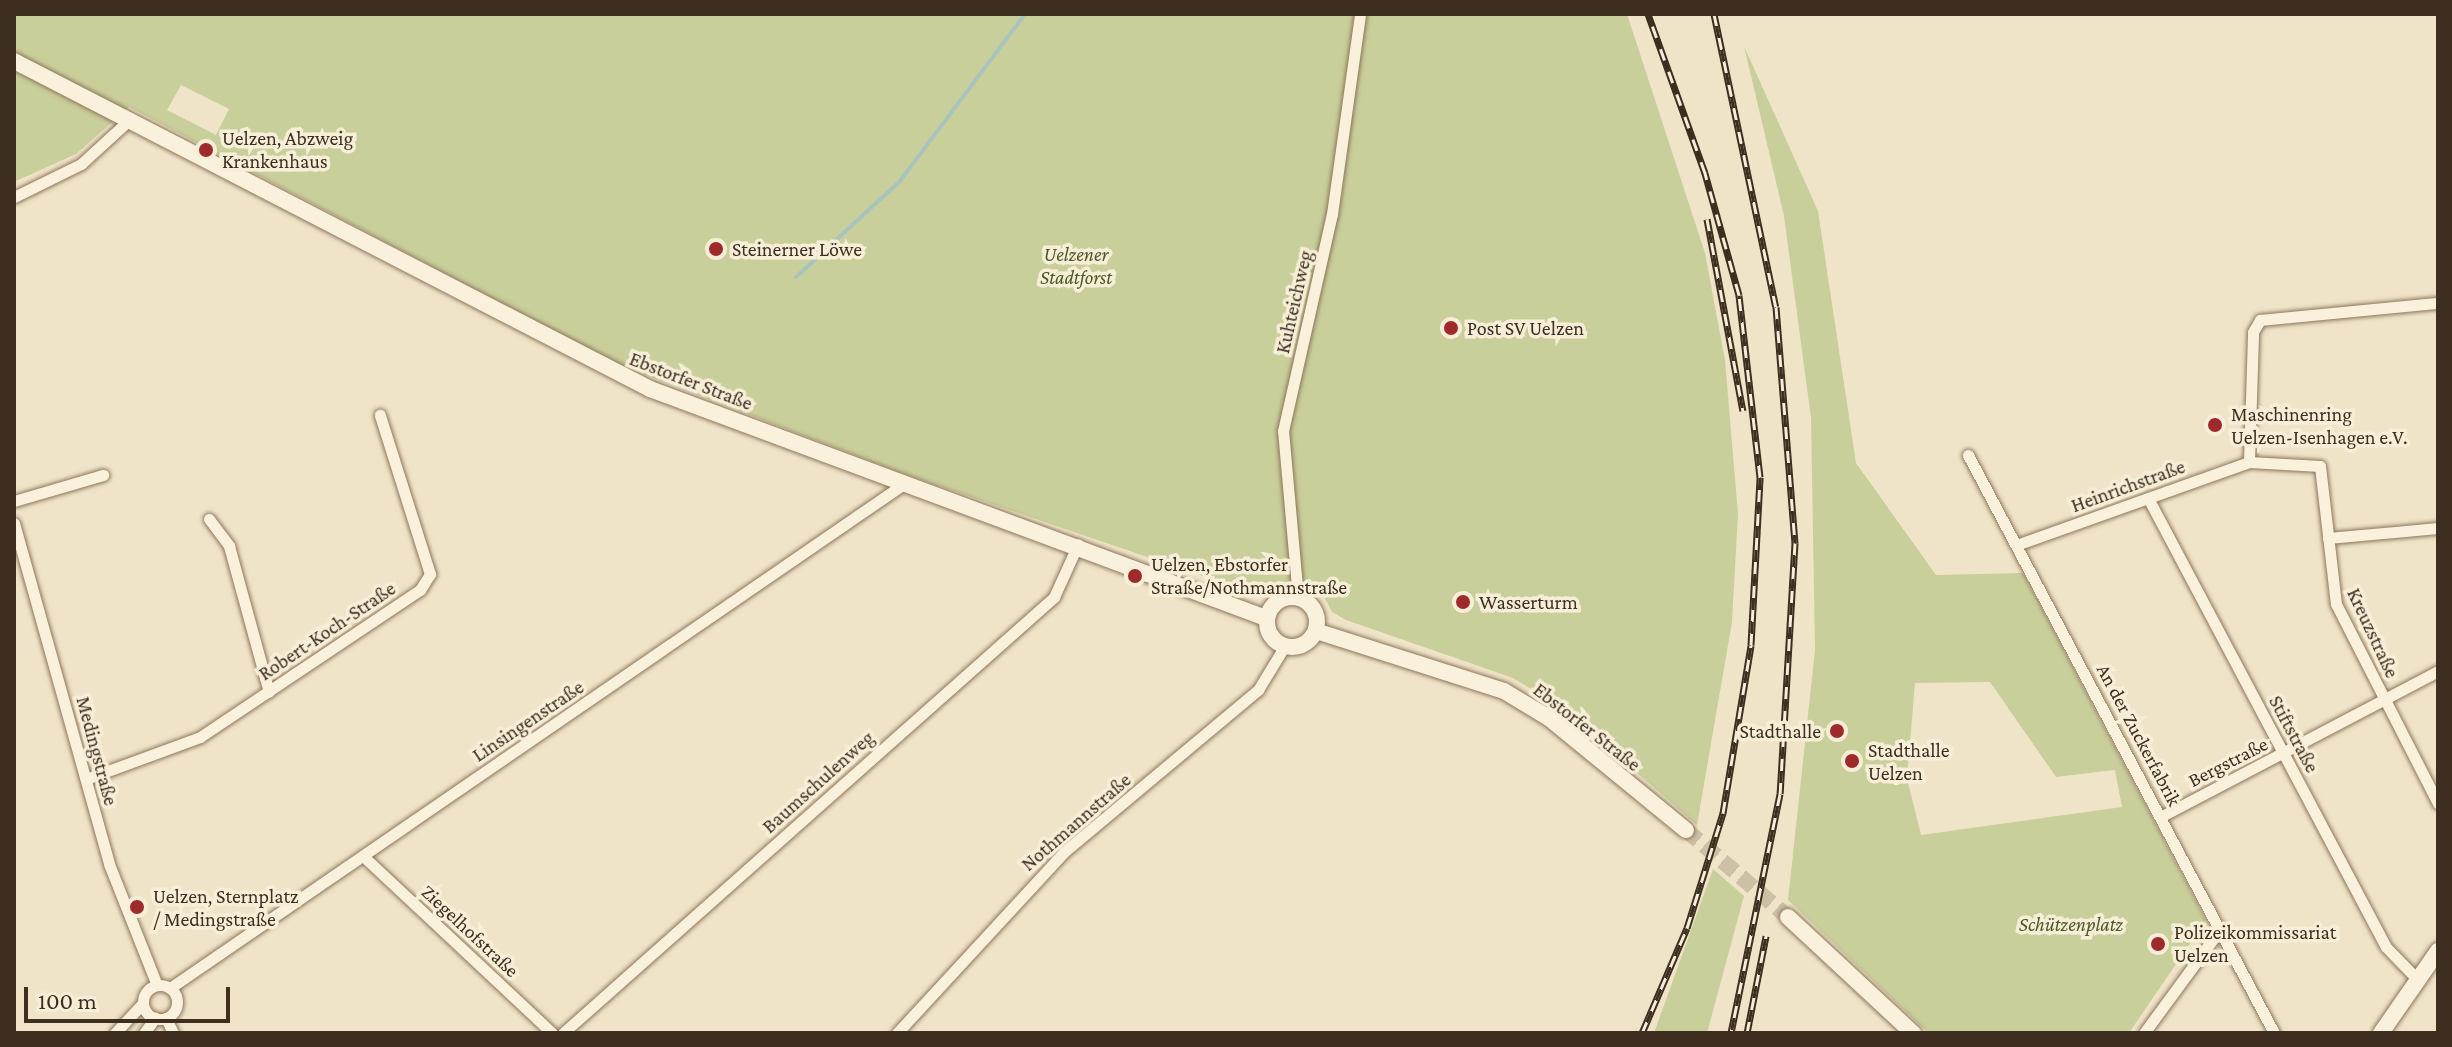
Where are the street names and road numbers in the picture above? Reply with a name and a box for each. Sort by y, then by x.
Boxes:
street label: Kuhteichweg [1271,248,1317,356]
street label: Ebstorfer Straße [626,347,756,415]
street label: Heinrichstraße [2068,454,2188,518]
street label: Robert-Koch-Straße [254,576,400,686]
street label: Kreuzstraße [2342,584,2404,682]
street label: An der Zuckerfabrik [2091,660,2187,810]
street label: Linsingenstraße [468,675,588,767]
street label: Ebstorfer Straße [1528,678,1646,776]
street label: Stiftstraße [2264,691,2324,777]
street label: Medingstraße [71,694,123,808]
street label: Baumschulenweg [757,726,879,838]
street label: Bergstraße [2184,732,2272,792]
street label: Nothmannstraße [1016,768,1136,876]
street label: Ziegelhofstraße [416,880,524,982]

